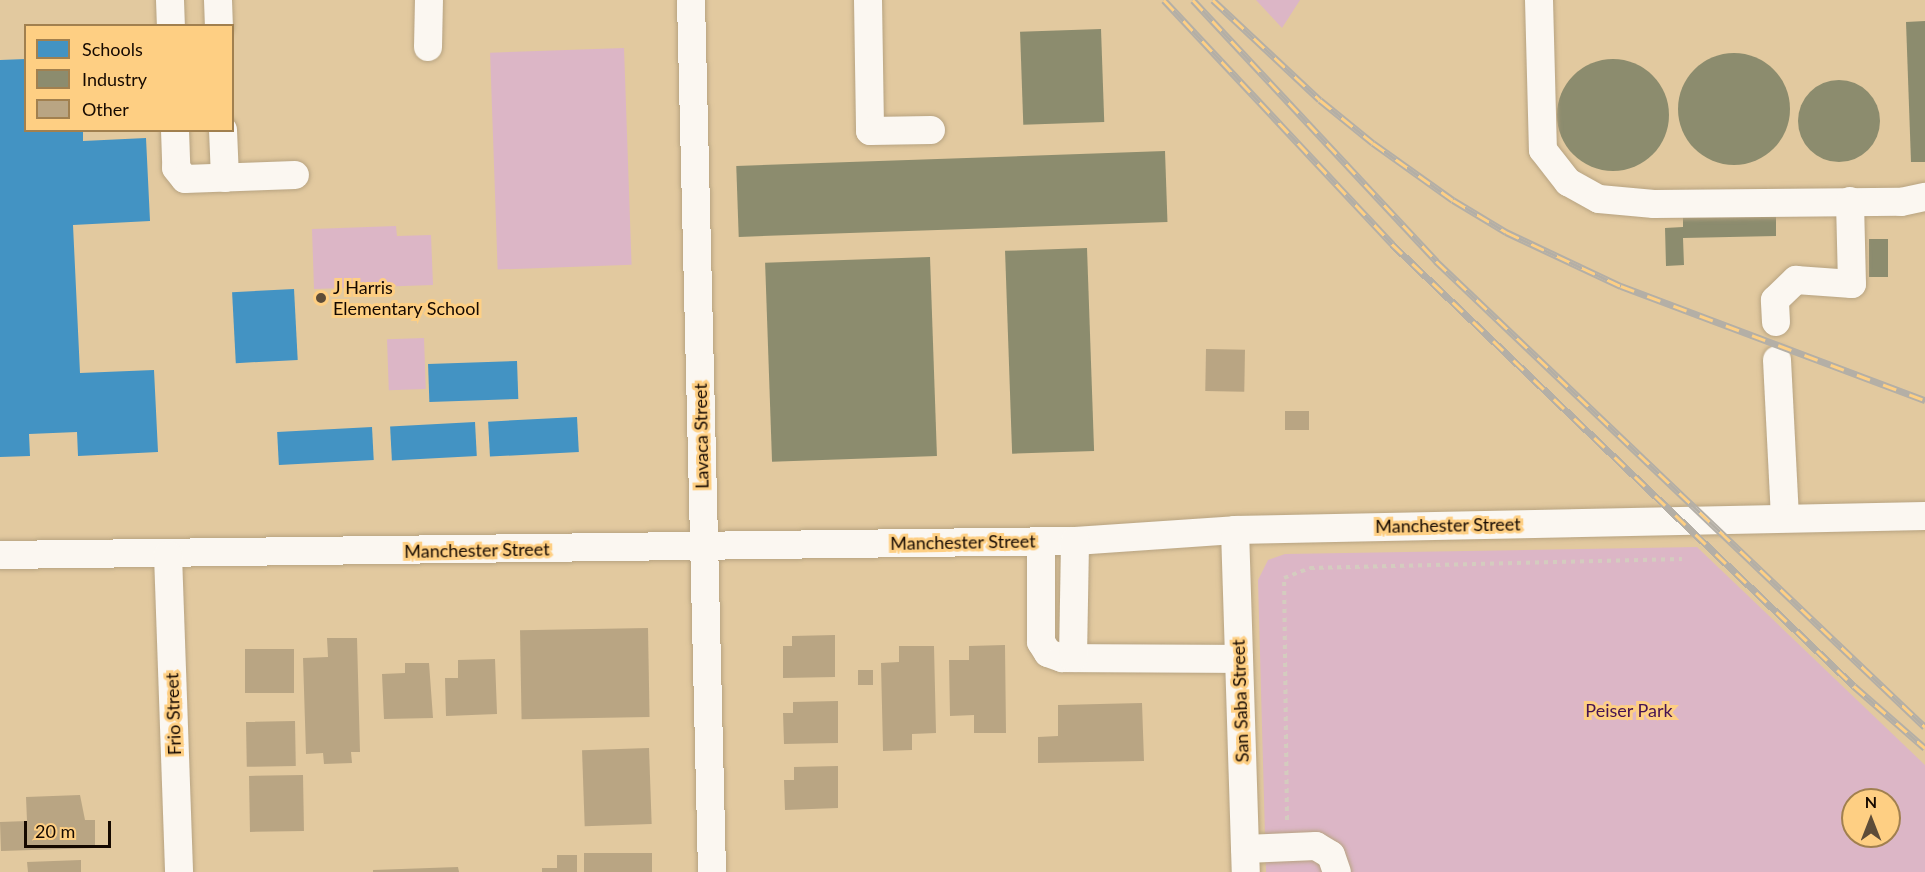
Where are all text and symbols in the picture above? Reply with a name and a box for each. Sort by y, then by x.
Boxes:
legend [24,24,234,132]
text: Schools [82,38,143,60]
text: Industry [82,68,147,90]
text: Other [82,98,129,120]
place label: J Harris Elementary School [333,277,480,320]
marker: J Harris Elementary School [314,291,328,305]
street label: Lavaca Street [689,383,713,489]
street label: Manchester Street [1375,513,1521,537]
street label: Manchester Street [890,530,1036,554]
street label: Manchester Street [404,538,550,562]
street label: San Saba Street [1227,639,1253,763]
street label: Frio Street [161,672,185,756]
park label: Peiser Park [1585,699,1673,721]
north arrow [1841,788,1901,848]
text: N [1865,792,1877,811]
scale bar [27,809,114,847]
text: 20 m [35,820,75,842]

